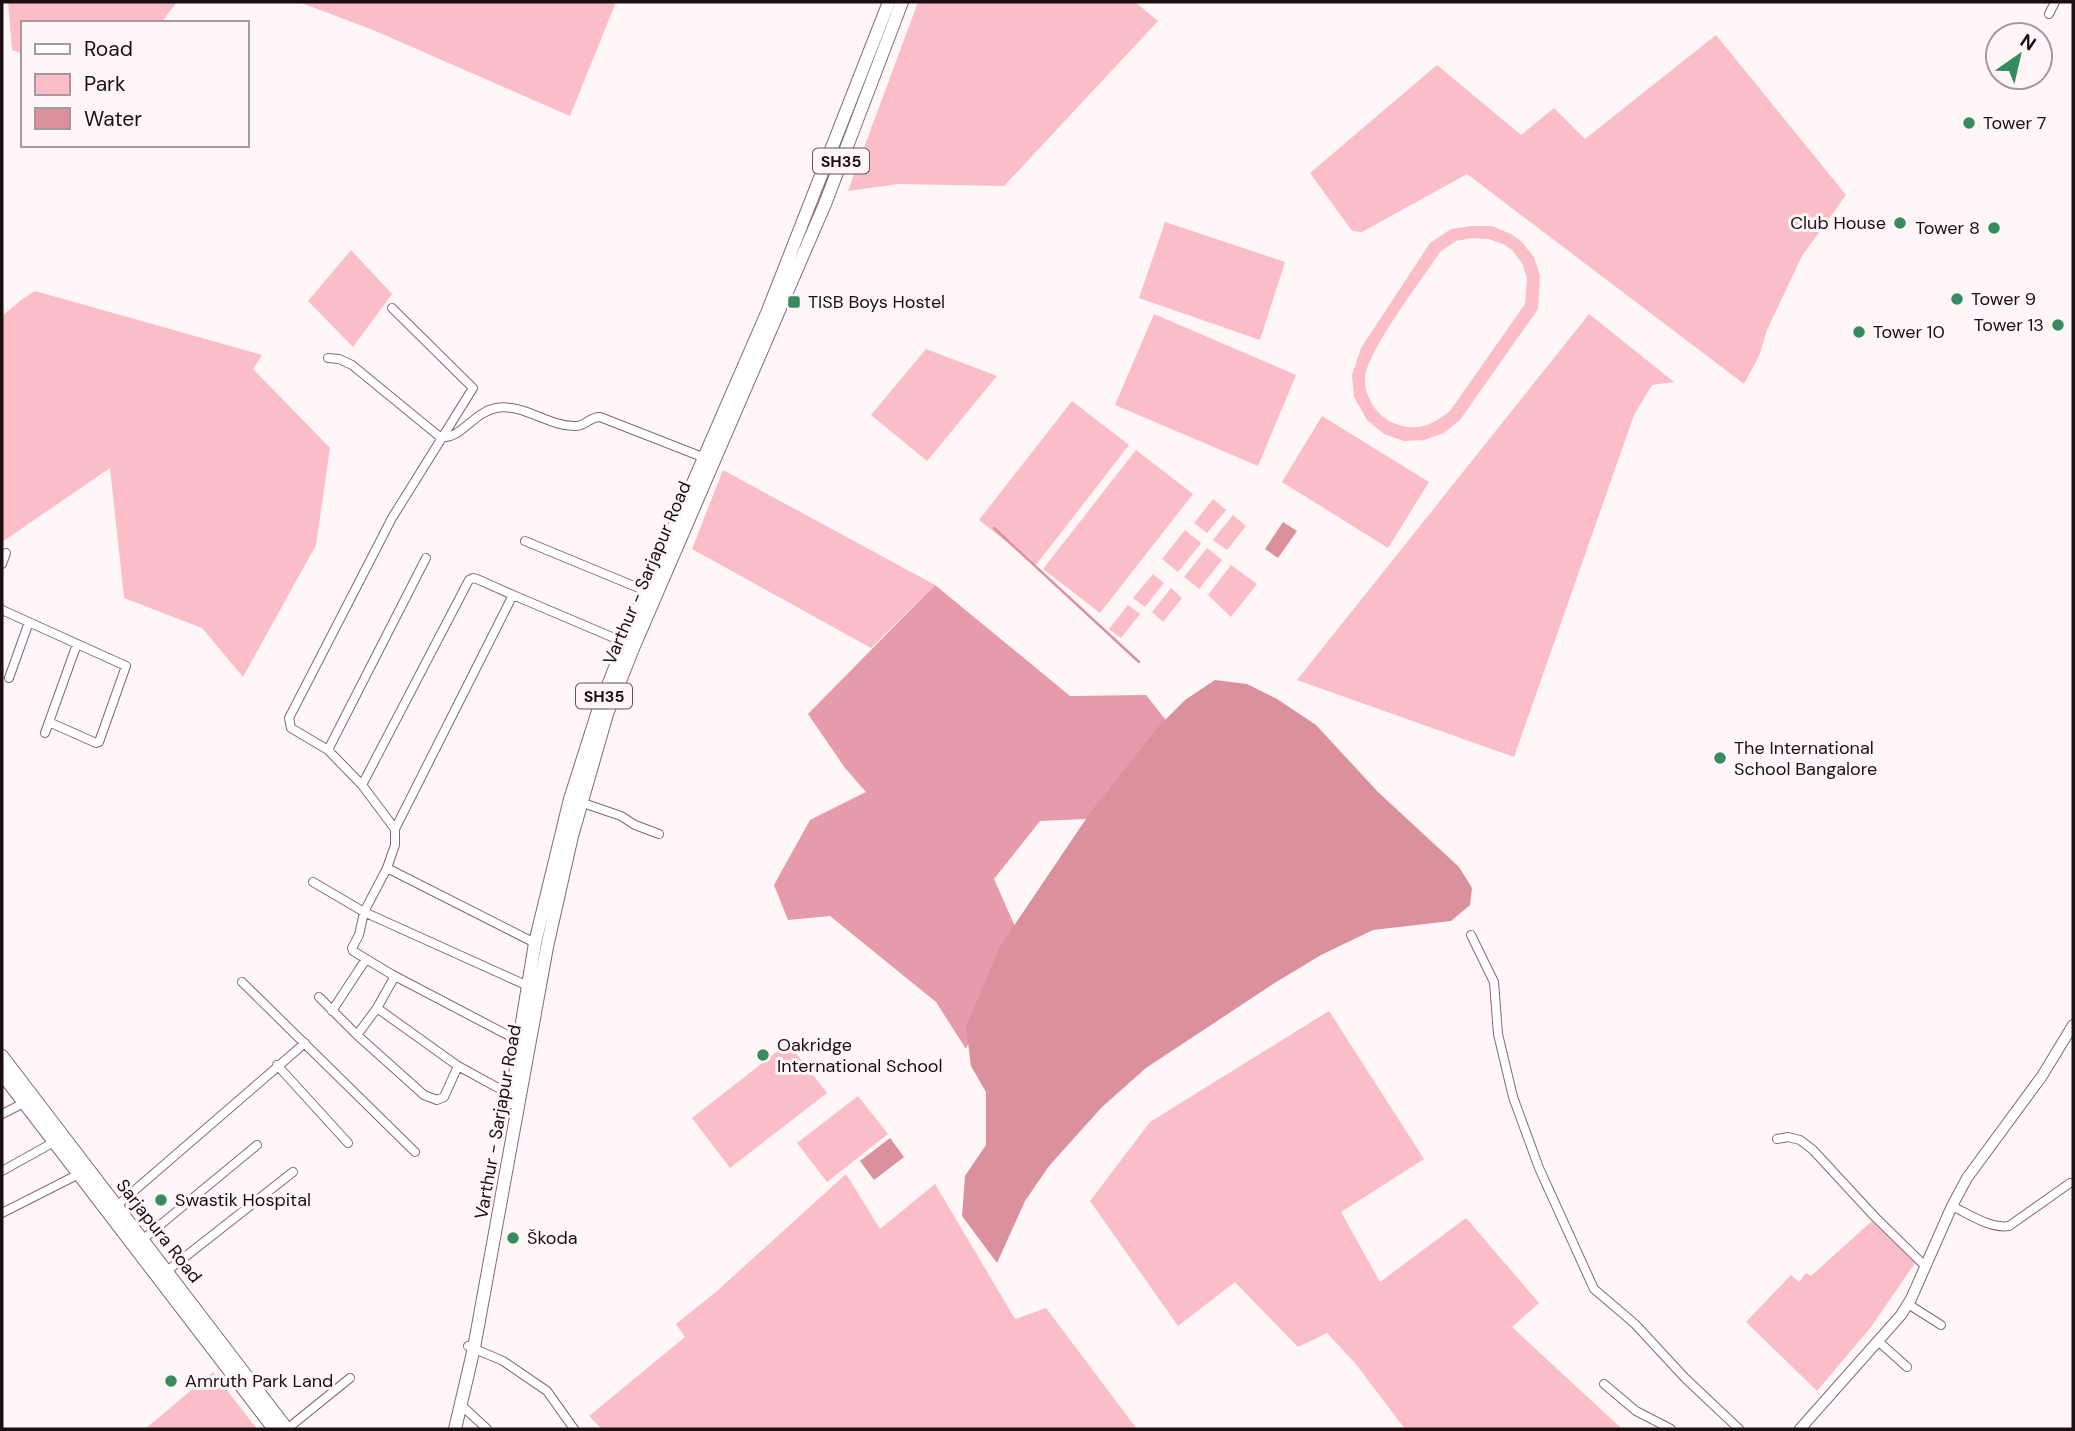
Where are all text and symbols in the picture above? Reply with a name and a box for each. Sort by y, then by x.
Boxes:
legend [21,21,248,147]
north arrow [1984,21,2054,91]
text: N [2015,28,2041,57]
text: Road [84,35,133,63]
text: Park [84,70,126,98]
text: Water [84,105,142,133]
place label: Tower 7 [1983,111,2047,135]
marker: Tower 7 [1961,115,1977,131]
road number: SH35 [813,148,869,174]
place label: Club House [1790,211,1886,235]
marker: Club House [1892,215,1908,231]
place label: Tower 8 [1915,216,1980,240]
marker: Tower 8 [1986,220,2002,236]
place label: Tower 9 [1971,287,2036,311]
place label: TISB Boys Hostel [808,290,945,314]
marker: Tower 9 [1949,291,1965,307]
marker: TISB Boys Hostel [786,294,802,310]
place label: Tower 13 [1974,313,2044,337]
marker: Tower 13 [2050,317,2066,333]
place label: Tower 10 [1873,320,1945,344]
marker: Tower 10 [1851,324,1867,340]
street label: Varthur - Sarjapur Road [597,478,697,668]
road number: SH35 [576,684,632,708]
place label: The International School Bangalore [1734,736,1877,781]
marker: The International School Bangalore [1712,750,1728,766]
street label: Varthur - Sarjapur Road [469,1023,527,1221]
place label: Oakridge International School [777,1033,943,1078]
marker: Oakridge International School [755,1047,771,1063]
street label: Sarjapura Road [111,1174,207,1288]
place label: Swastik Hospital [175,1188,311,1212]
marker: Swastik Hospital [153,1192,169,1208]
place label: Škoda [527,1226,578,1250]
marker: Škoda [505,1230,521,1246]
place label: Amruth Park Land [185,1369,333,1393]
marker: Amruth Park Land [163,1373,179,1389]

